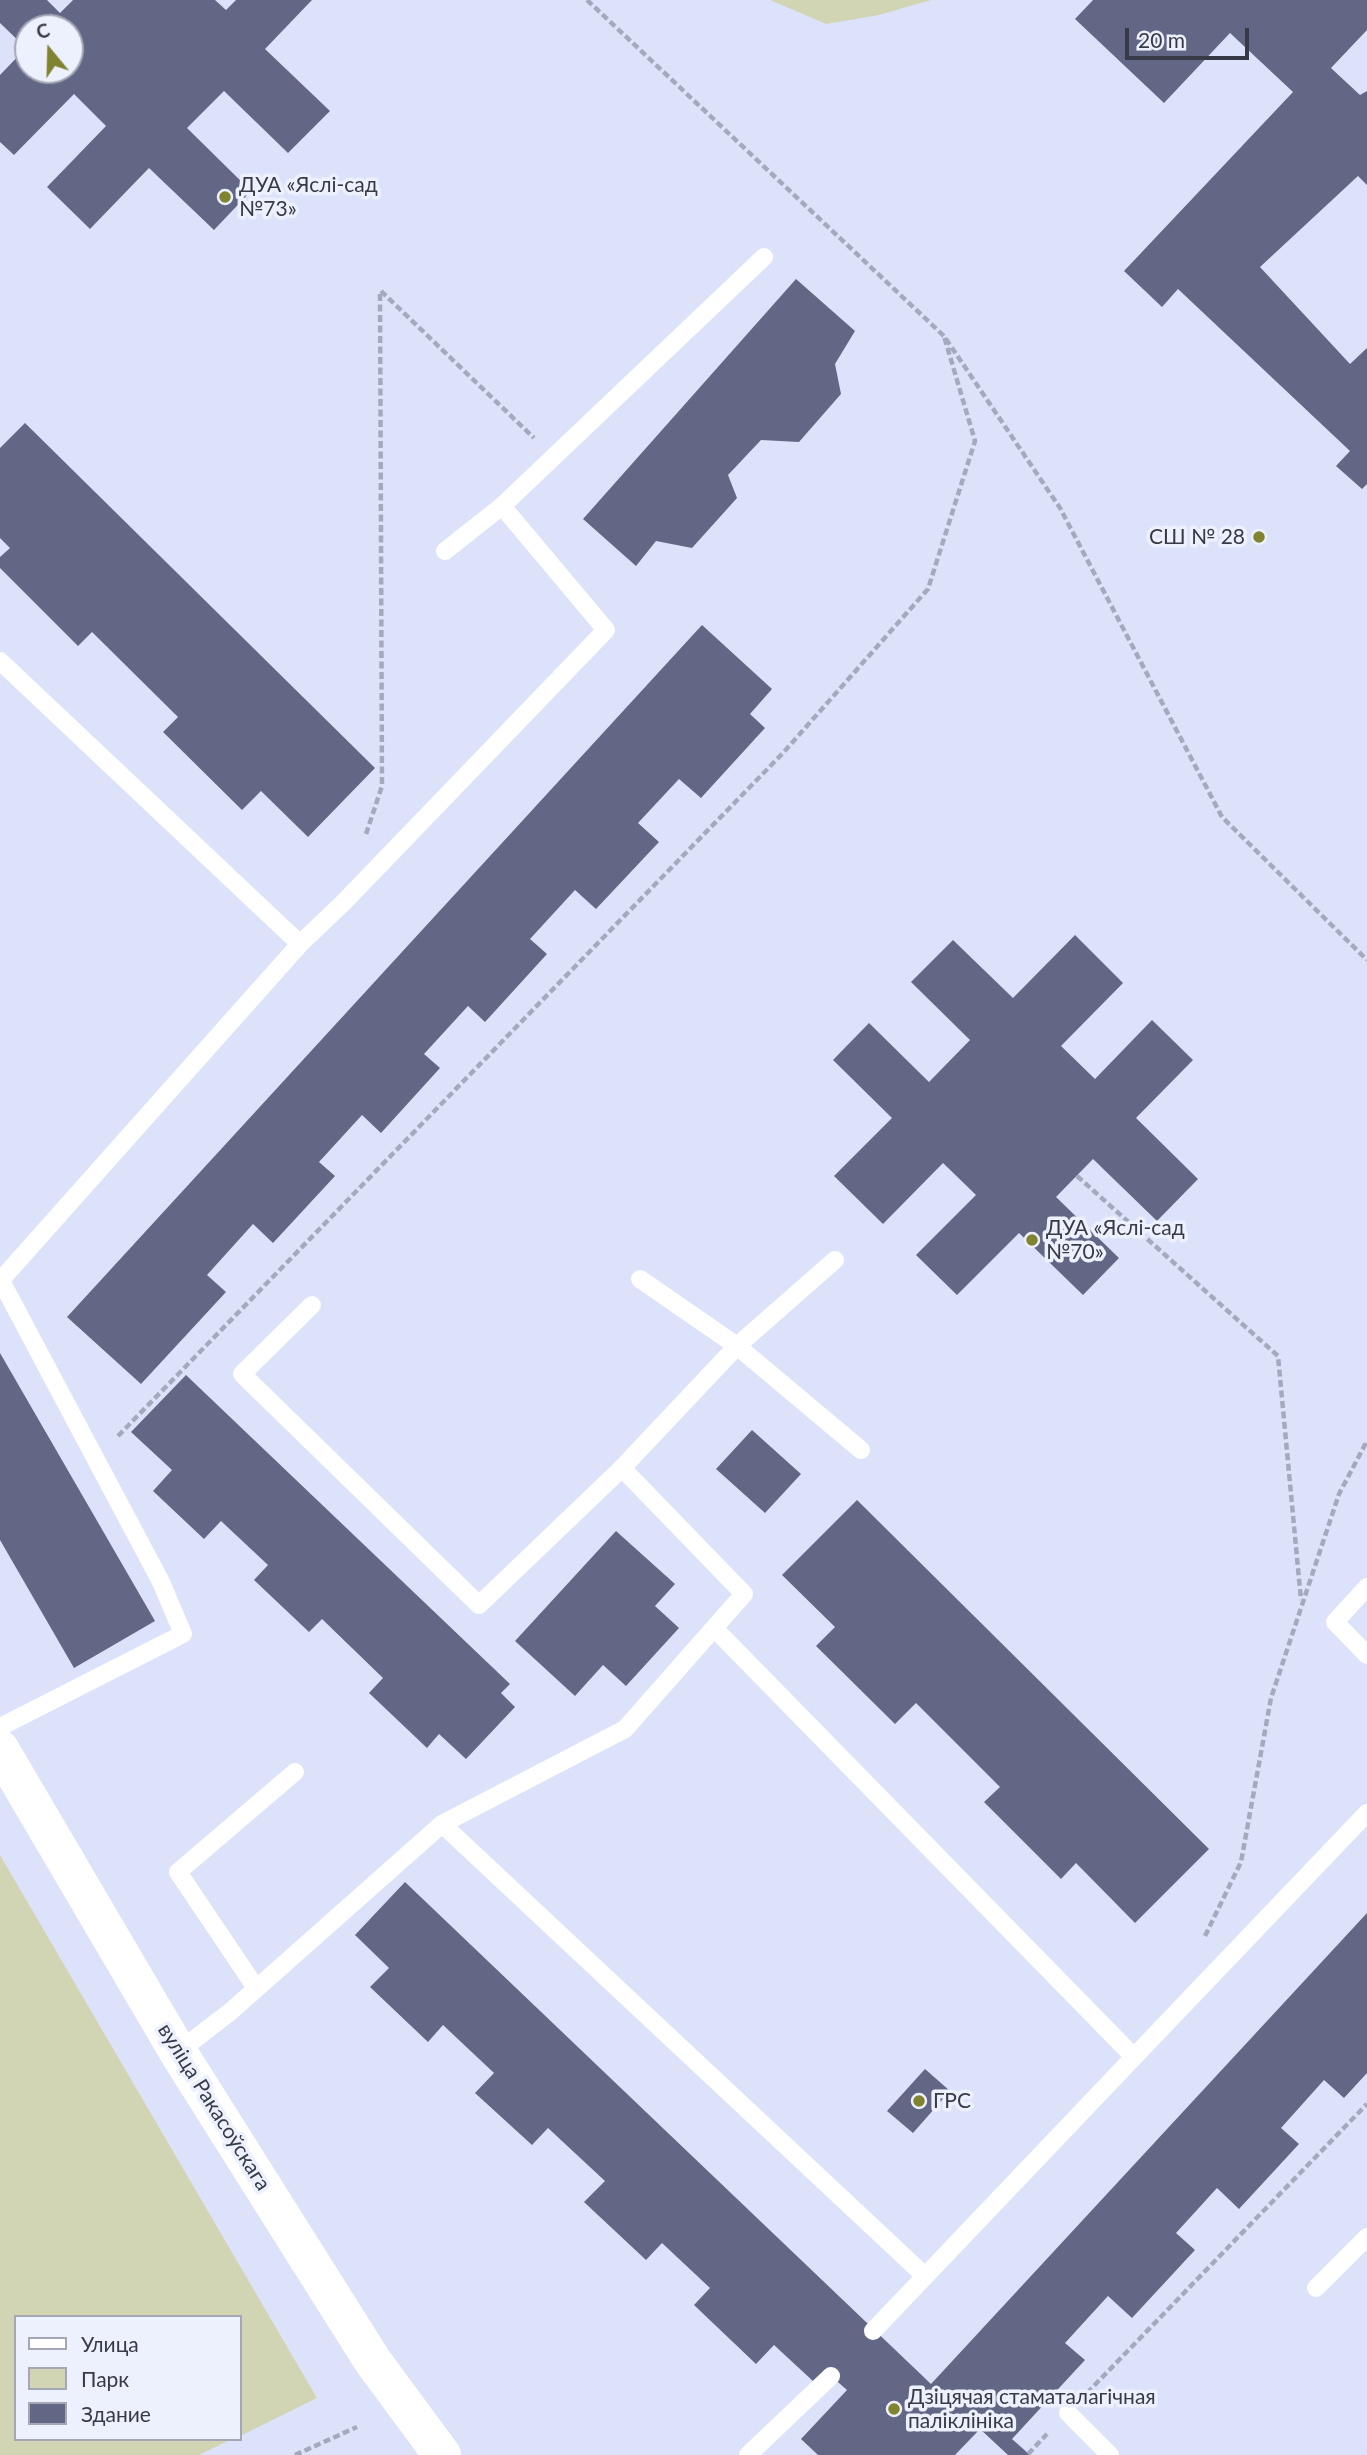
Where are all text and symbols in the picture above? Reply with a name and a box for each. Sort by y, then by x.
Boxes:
north arrow [14,14,84,84]
scale bar [1129,14,1253,58]
text: С [33,18,52,43]
text: 20 m [1138,27,1185,52]
place label: ДУА «Яслі-сад №73» [239,172,378,222]
marker: ДУА «Яслі-сад №73» [217,189,233,205]
place label: СШ № 28 [1149,524,1245,550]
marker: СШ № 28 [1251,529,1267,545]
place label: ДУА «Яслі-сад №70» [1046,1215,1185,1265]
marker: ДУА «Яслі-сад №70» [1024,1232,1040,1248]
street label: вуліца Ракасоўскага [152,2019,276,2195]
place label: ГРС [933,2088,971,2114]
marker: ГРС [911,2093,927,2109]
legend [14,2315,242,2441]
text: Улица [81,2331,139,2356]
text: Парк [81,2366,129,2391]
place label: Дзіцячая стаматалагічная паліклініка [908,2384,1156,2434]
text: Здание [81,2401,151,2426]
marker: Дзіцячая стаматалагічная паліклініка [886,2401,902,2417]

